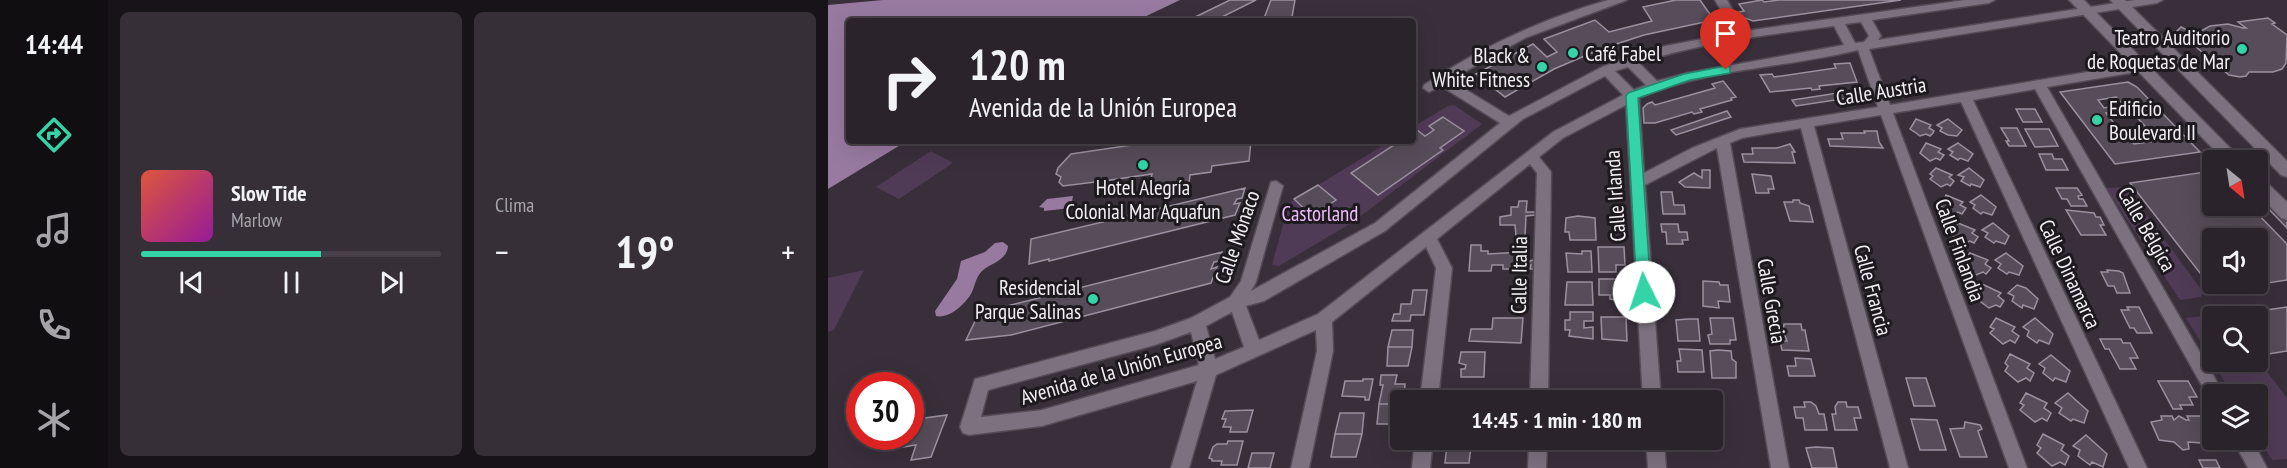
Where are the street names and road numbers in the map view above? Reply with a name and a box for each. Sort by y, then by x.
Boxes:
street label: Calle Austria [1834,71,1928,111]
street label: Calle Irlanda [1598,150,1632,242]
street label: Calle Bélgica [2112,182,2182,276]
street label: Calle Mónaco [1208,187,1266,287]
street label: Calle Finlandia [1929,195,1991,305]
street label: Calle Dinamarca [2033,215,2107,333]
street label: Calle Italia [1505,236,1533,314]
street label: Calle Francia [1848,242,1898,338]
street label: Calle Grecia [1751,256,1793,346]
street label: Avenida de la Unión Europea [1017,327,1225,411]

